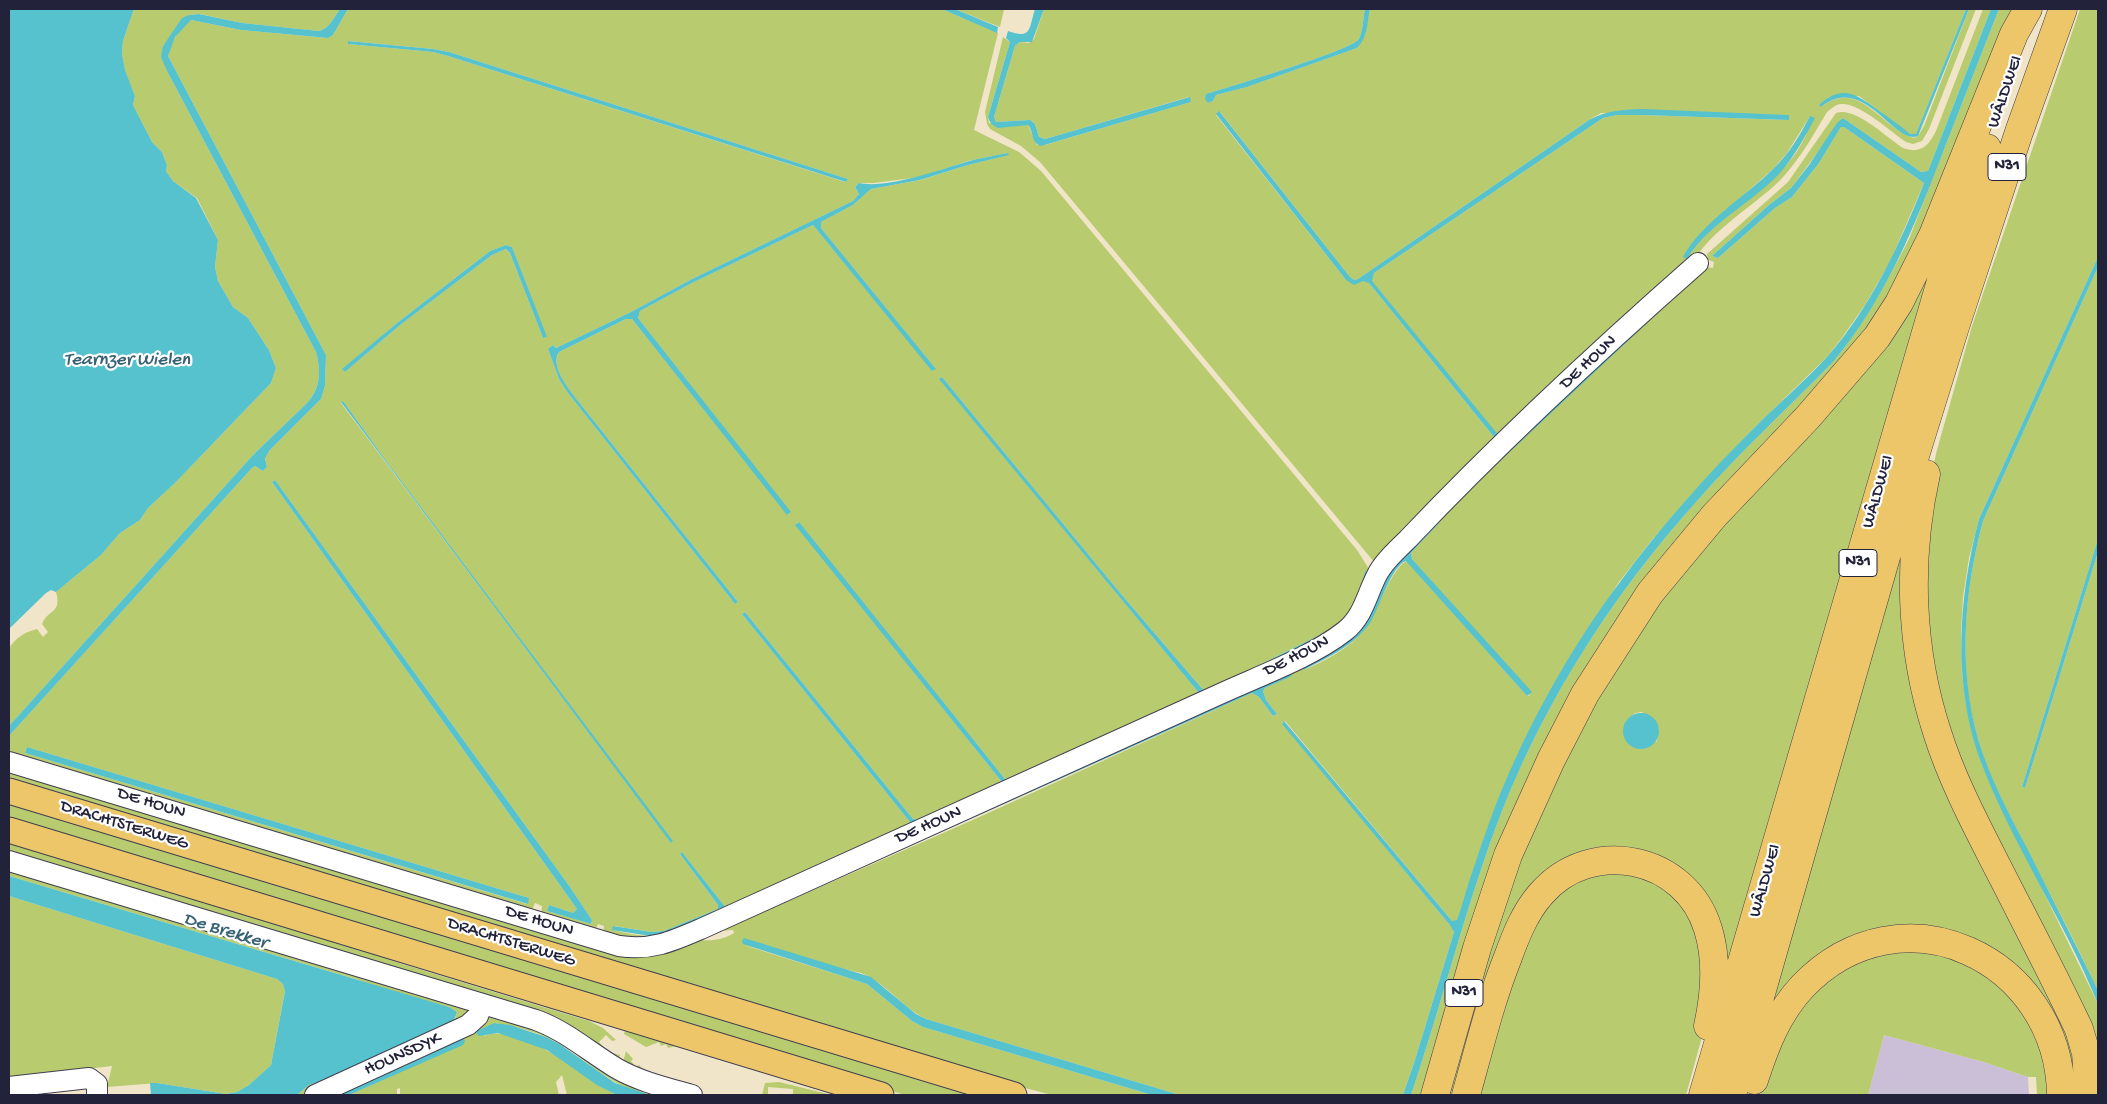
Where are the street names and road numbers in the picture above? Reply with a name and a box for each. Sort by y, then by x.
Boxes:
street label: WÂLDWEI [1984,53,2028,131]
road number: N31 [1988,154,2026,180]
street label: DE HOUN [1556,331,1622,395]
street label: WÂLDWEI [1858,453,1900,531]
road number: N31 [1839,550,1877,576]
street label: DE HOUN [1261,631,1333,683]
street label: DE HOUN [114,783,188,825]
street label: DRACHTSTERWEG [57,796,191,856]
street label: DE HOUN [892,802,966,850]
street label: WÂLDWEI [1745,842,1787,920]
street label: DE HOUN [502,901,576,943]
street label: DRACHTSTERWEG [444,913,578,973]
road number: N31 [1445,980,1483,1006]
street label: HOUNSDYK [361,1029,445,1081]

